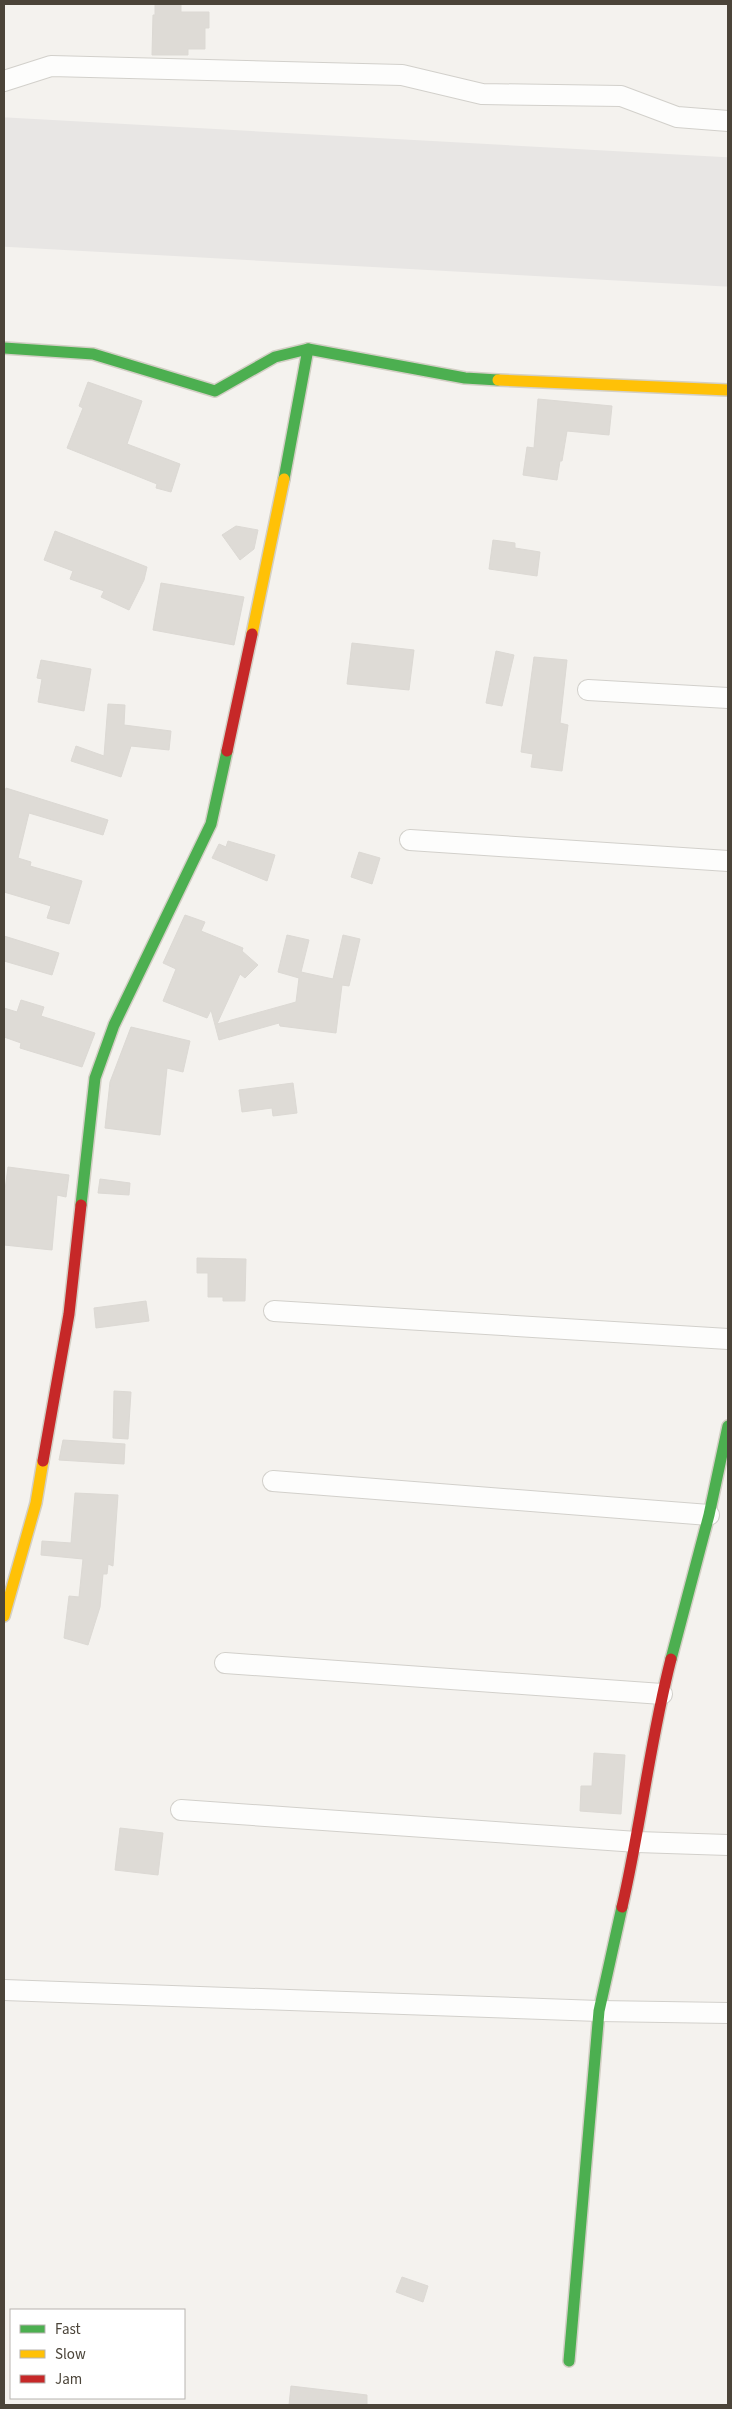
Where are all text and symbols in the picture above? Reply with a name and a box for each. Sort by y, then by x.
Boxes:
legend [10,2309,185,2399]
text: Fast [55,2319,81,2340]
text: Slow [55,2344,86,2365]
text: Jam [55,2369,82,2390]

